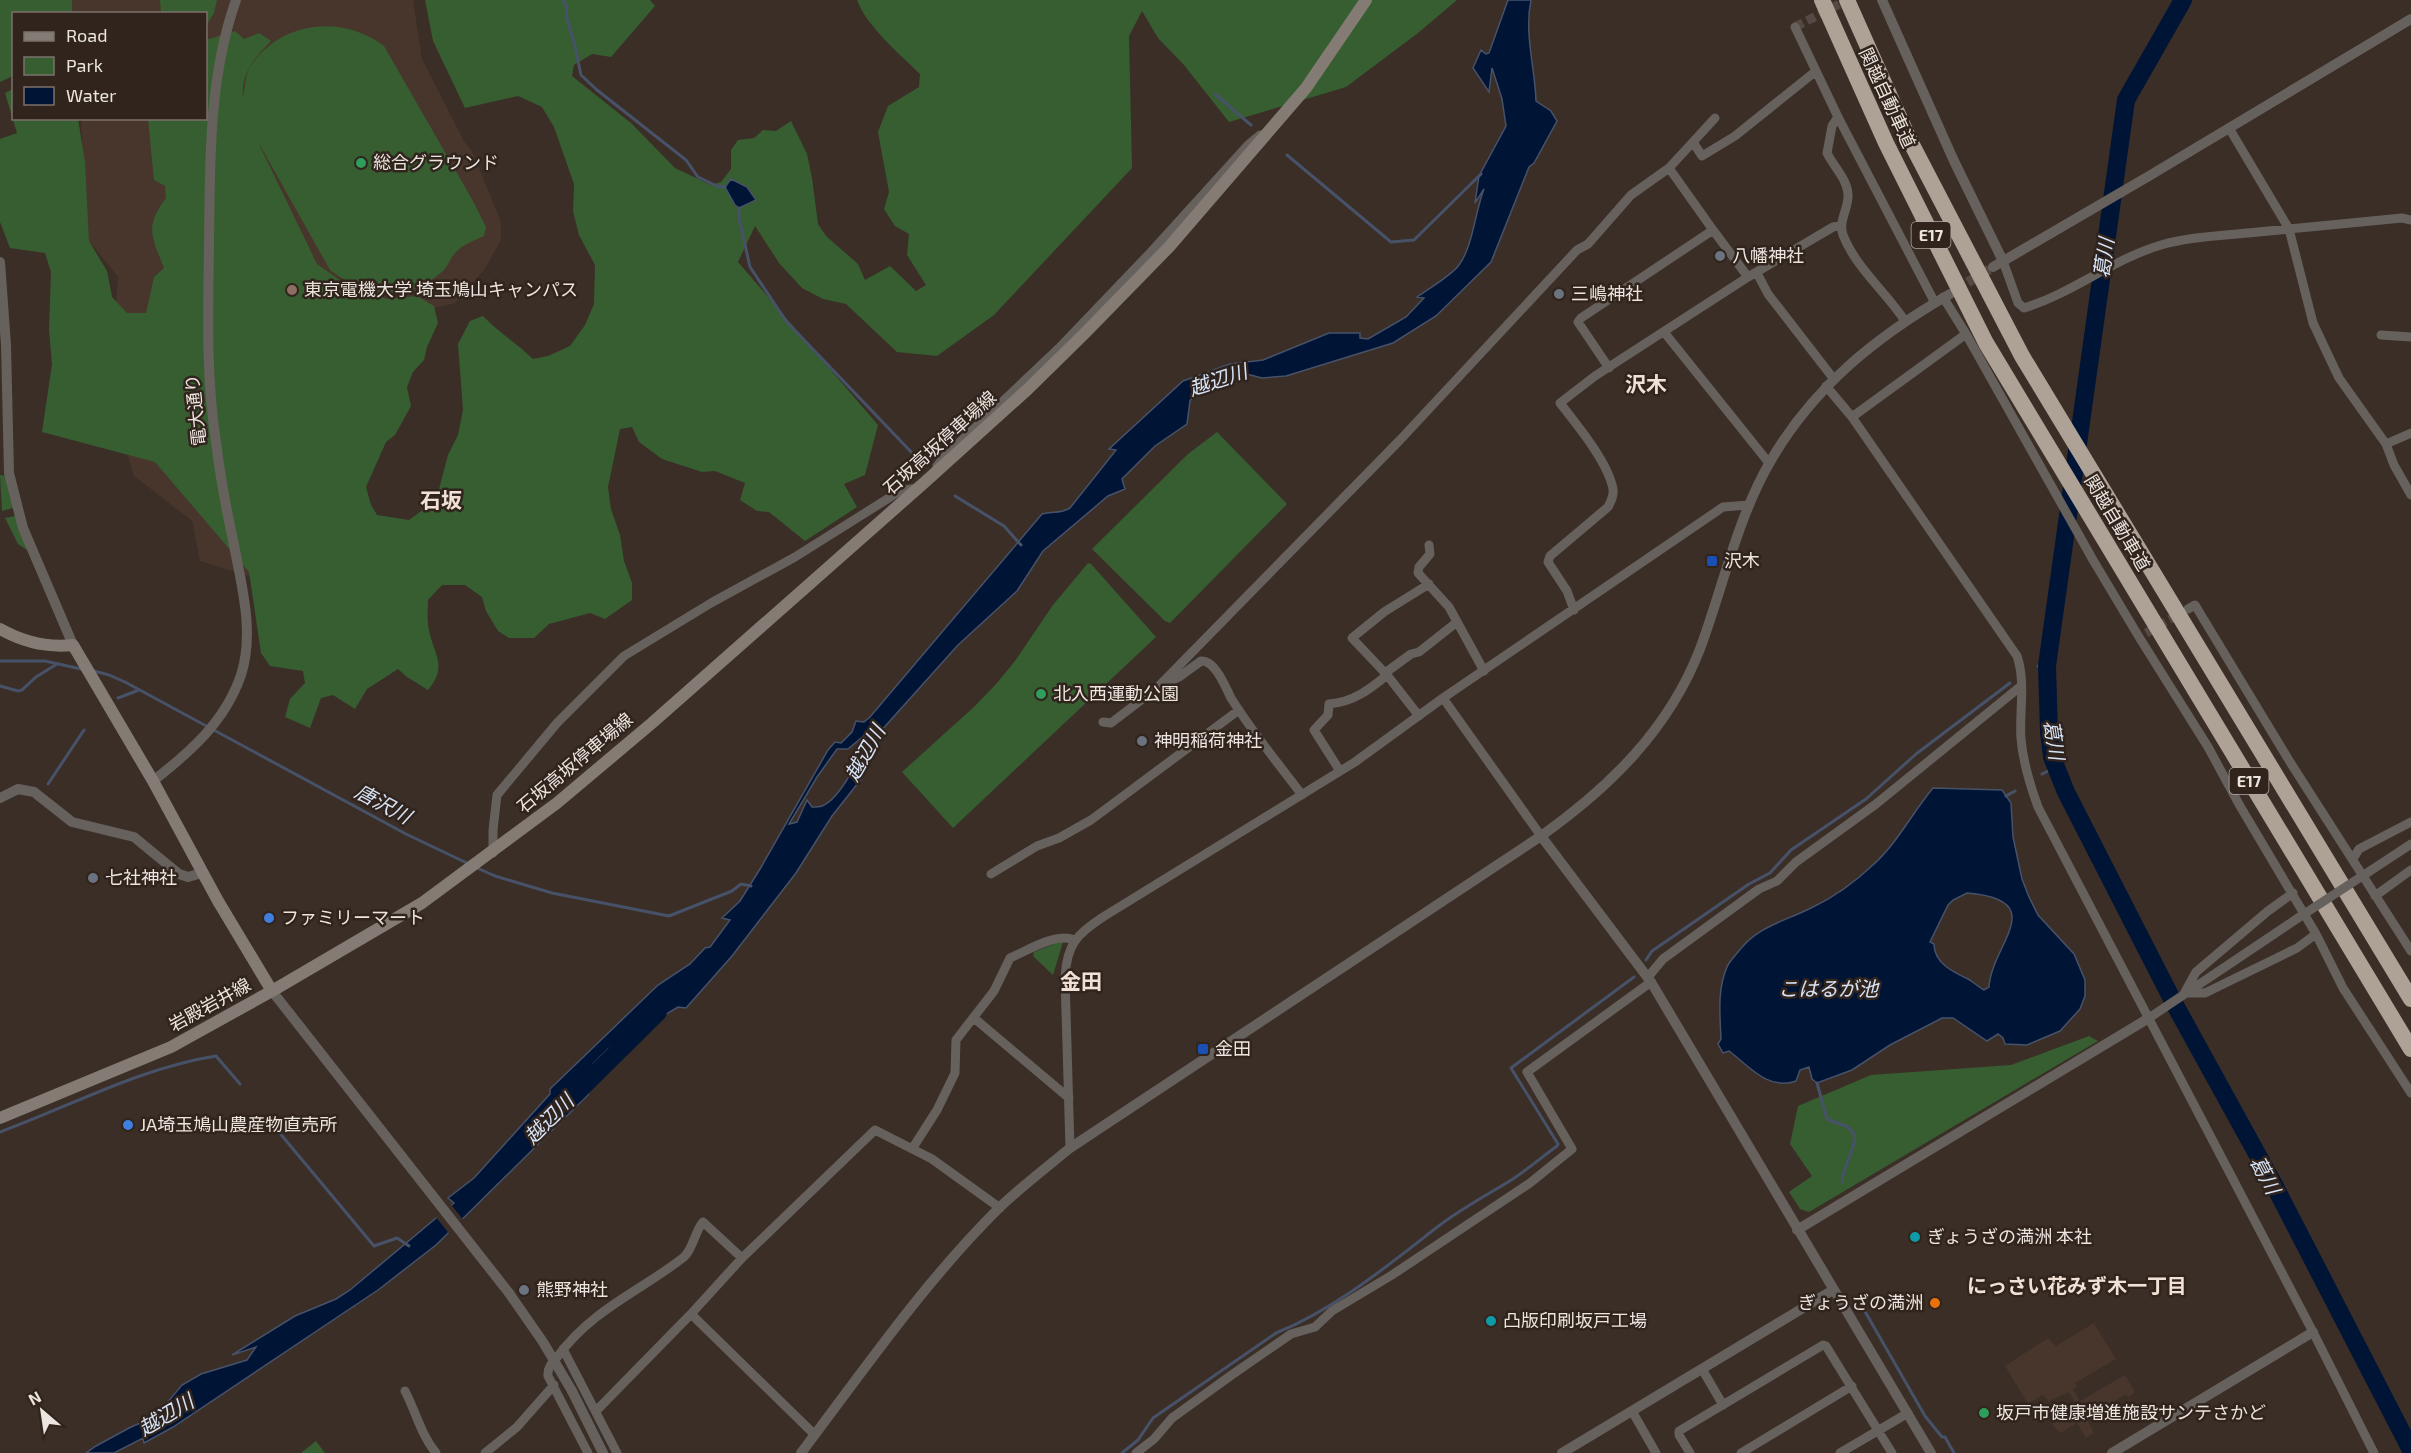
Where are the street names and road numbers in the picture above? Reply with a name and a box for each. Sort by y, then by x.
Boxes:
street label: 関越自動車道 [1855,44,1921,151]
road number: E17 [1912,222,1950,248]
street label: 電大通り [180,373,210,447]
street label: 石坂高坂停車場線 [878,386,1000,499]
street label: 関越自動車道 [2081,471,2155,574]
street label: 石坂高坂停車場線 [512,708,637,817]
road number: E17 [2230,768,2268,794]
street label: 岩殿岩井線 [165,973,254,1036]

